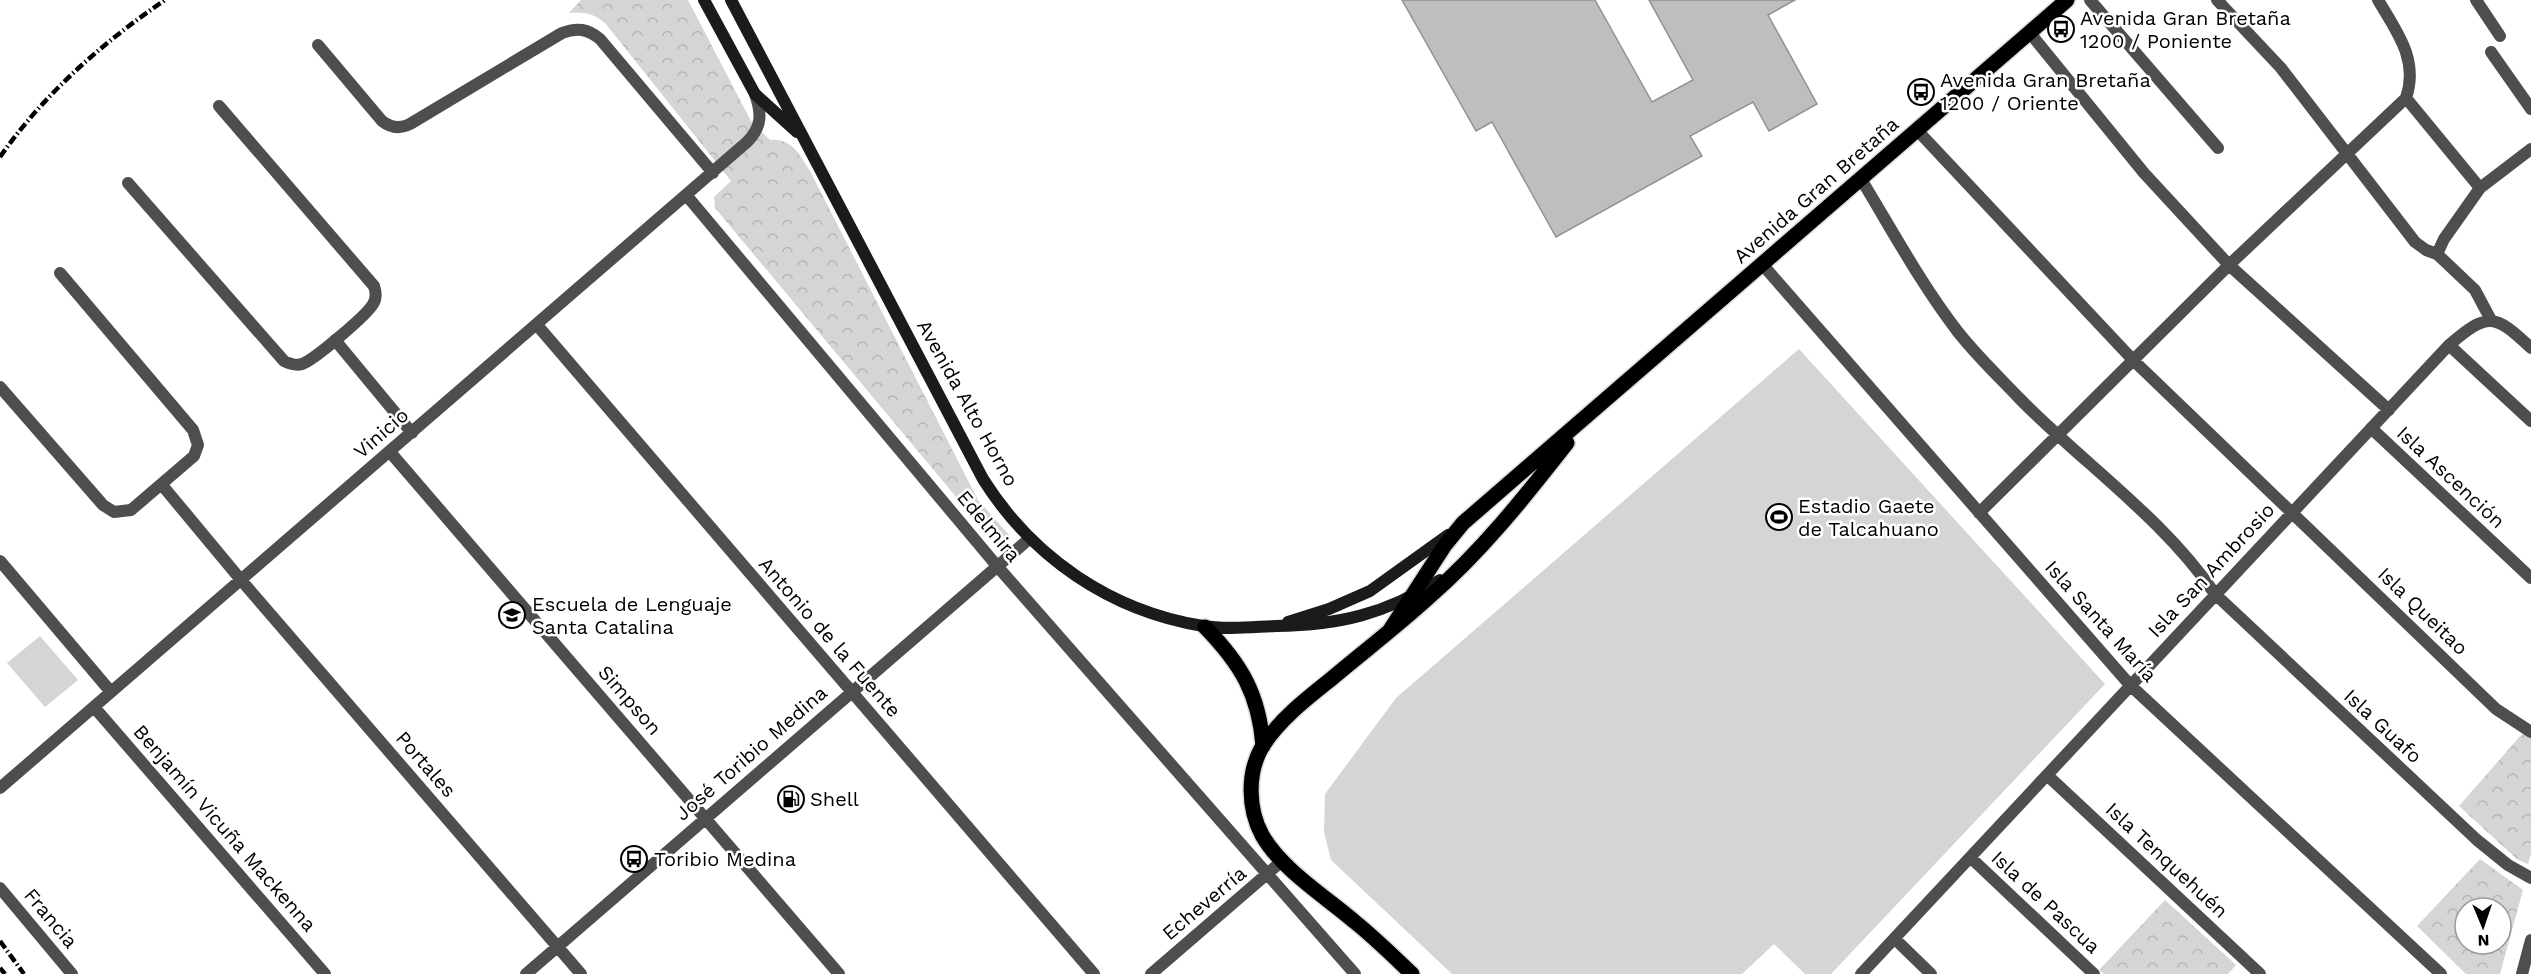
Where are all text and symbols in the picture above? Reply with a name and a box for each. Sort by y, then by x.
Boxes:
place label: Avenida Gran Bretaña 1200 / Poniente [2080,6,2291,53]
bus stop icon: Avenida Gran Bretaña 1200 / Poniente [2046,14,2076,44]
place label: Avenida Gran Bretaña 1200 / Oriente [1940,68,2151,115]
bus stop icon: Avenida Gran Bretaña 1200 / Oriente [1906,77,1936,107]
street label: Avenida Gran Bretaña [1729,112,1903,268]
street label: Avenida Alto Horno [912,316,1024,490]
street label: Vinicio [349,403,413,463]
street label: Isla Ascención [2392,421,2510,533]
street label: Edelmira [952,485,1026,567]
place label: Estadio Gaete de Talcahuano [1798,494,1939,541]
street label: Isla San Ambrosio [2143,498,2279,642]
sports icon: Estadio Gaete de Talcahuano [1764,502,1794,532]
street label: Antonio de la Fuente [754,552,906,722]
street label: Isla Santa María [2040,555,2162,687]
street label: Isla Queitao [2373,562,2473,660]
place label: Escuela de Lenguaje Santa Catalina [532,592,732,639]
school or university icon: Escuela de Lenguaje Santa Catalina [497,600,527,630]
street label: Simpson [593,660,667,740]
street label: José Toribio Medina [670,680,832,826]
street label: Isla Guafo [2339,684,2427,768]
street label: Benjamín Vicuña Mackenna [129,720,321,936]
street label: Portales [391,726,461,802]
fuel station icon: Shell [776,784,806,814]
place label: Shell [810,787,859,811]
street label: Isla Tenquehuén [2101,797,2233,923]
bus stop icon: Toribio Medina [619,844,649,874]
street label: Isla de Pascua [1987,846,2105,958]
place label: Toribio Medina [654,847,796,871]
street label: Echeverría [1157,861,1251,945]
street label: Francia [19,883,83,953]
north arrow [2453,896,2513,956]
text: N [2477,931,2490,950]

